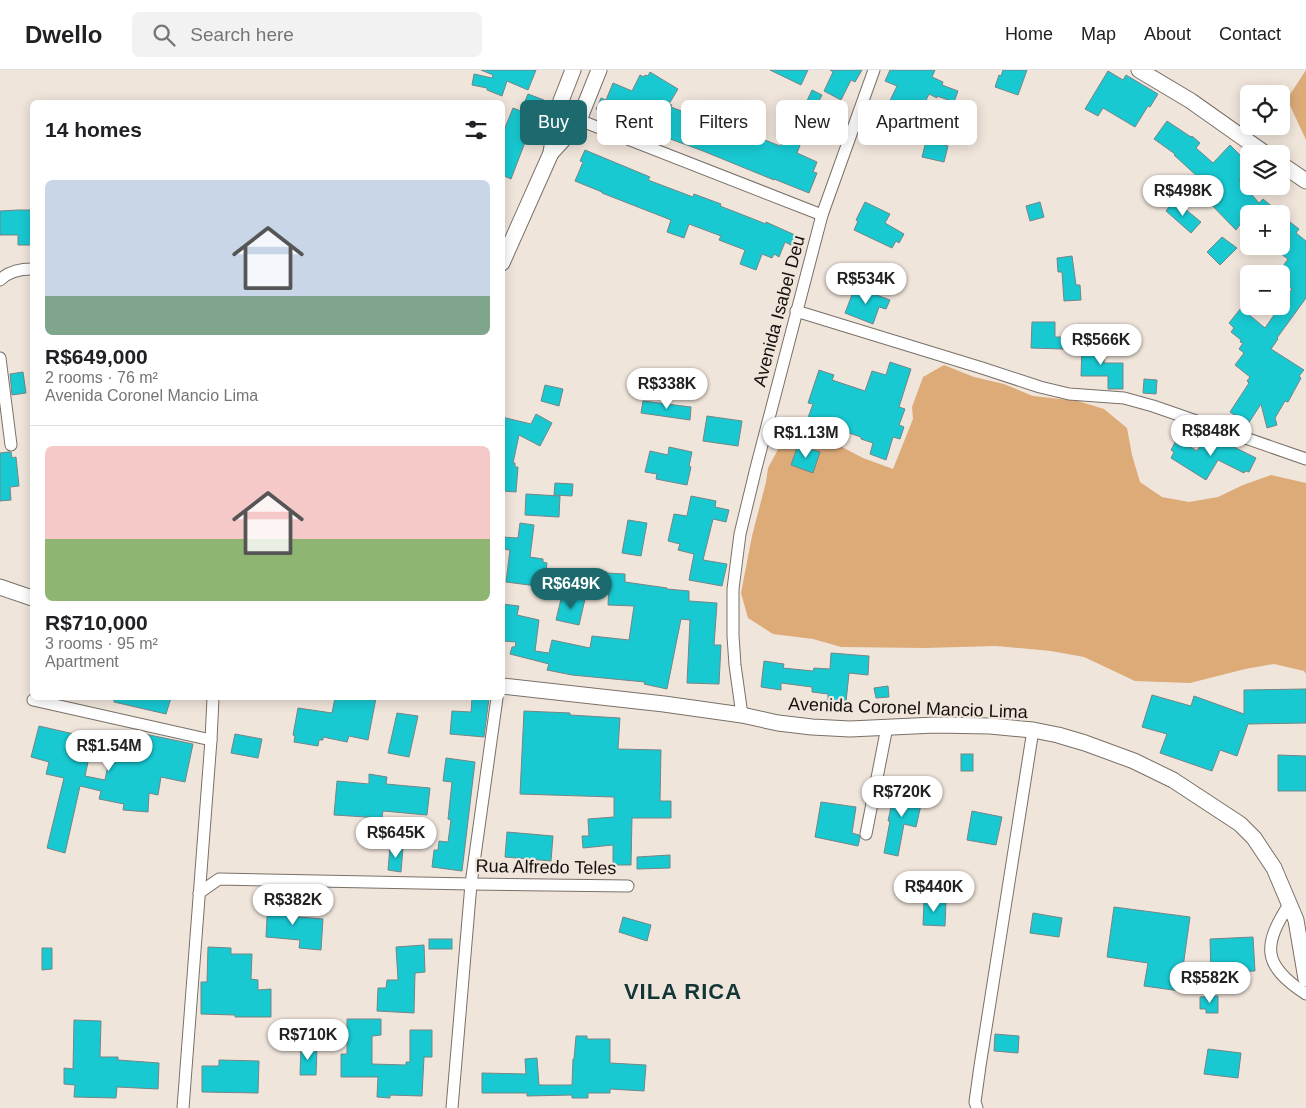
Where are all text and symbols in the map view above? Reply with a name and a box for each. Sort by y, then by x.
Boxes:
search box [132,12,482,57]
text: Dwello [25,21,102,48]
icon: search [150,21,178,49]
text: Search here [190,24,294,45]
text: Home [1005,24,1053,44]
text: Map [1081,24,1116,44]
text: About [1144,24,1191,44]
text: Contact [1219,24,1281,44]
map controls [1240,85,1290,315]
button: locate [1240,85,1290,135]
chip: Buy [520,100,587,145]
chip: Rent [597,100,671,145]
chip: Filters [681,100,766,145]
chip: New [776,100,848,145]
chip: Apartment [858,100,977,145]
icon: filters [462,116,490,144]
text: 14 homes [45,118,142,141]
button: layers [1240,145,1290,195]
pin: R$498K [1142,174,1224,217]
text: R$498K [1154,182,1212,199]
button: + [1240,205,1290,255]
icon: home [223,213,313,303]
street label: Avenida Isabel Deu [749,233,809,389]
pin: R$534K [825,262,907,305]
button: − [1240,265,1290,315]
text: R$534K [837,270,895,287]
pin: R$566K [1060,324,1142,366]
text: R$566K [1072,331,1130,348]
text: R$649,000 [45,345,148,368]
pin: R$338K [626,368,708,410]
text: 2 rooms · 76 m² [45,369,158,386]
text: R$338K [638,375,696,392]
text: Avenida Coronel Mancio Lima [45,387,258,404]
pin: R$848K [1170,414,1252,457]
pin: R$1.13M [760,416,852,459]
text: R$848K [1182,422,1240,439]
text: R$1.13M [774,424,838,441]
icon: home [223,478,313,568]
pin: R$649K [530,568,612,610]
text: R$649K [542,575,600,592]
text: R$710,000 [45,611,148,634]
text: 3 rooms · 95 m² [45,635,158,652]
text: Apartment [45,653,119,670]
street label: Avenida Coronel Mancio Lima [788,694,1029,722]
pin: R$1.54M [63,730,155,772]
text: R$1.54M [77,737,141,754]
pin: R$720K [861,776,943,818]
text: R$720K [873,783,931,800]
pin: R$645K [355,816,437,859]
text: R$645K [367,824,425,841]
street label: Rua Alfredo Teles [475,856,617,878]
pin: R$440K [893,870,975,913]
text: R$440K [905,878,963,895]
pin: R$382K [252,884,334,926]
text: R$382K [264,891,322,908]
pin: R$582K [1169,962,1251,1004]
text: R$582K [1181,969,1239,986]
district label: VILA RICA [624,979,742,1004]
pin: R$710K [267,1018,349,1061]
text: R$710K [279,1026,337,1043]

